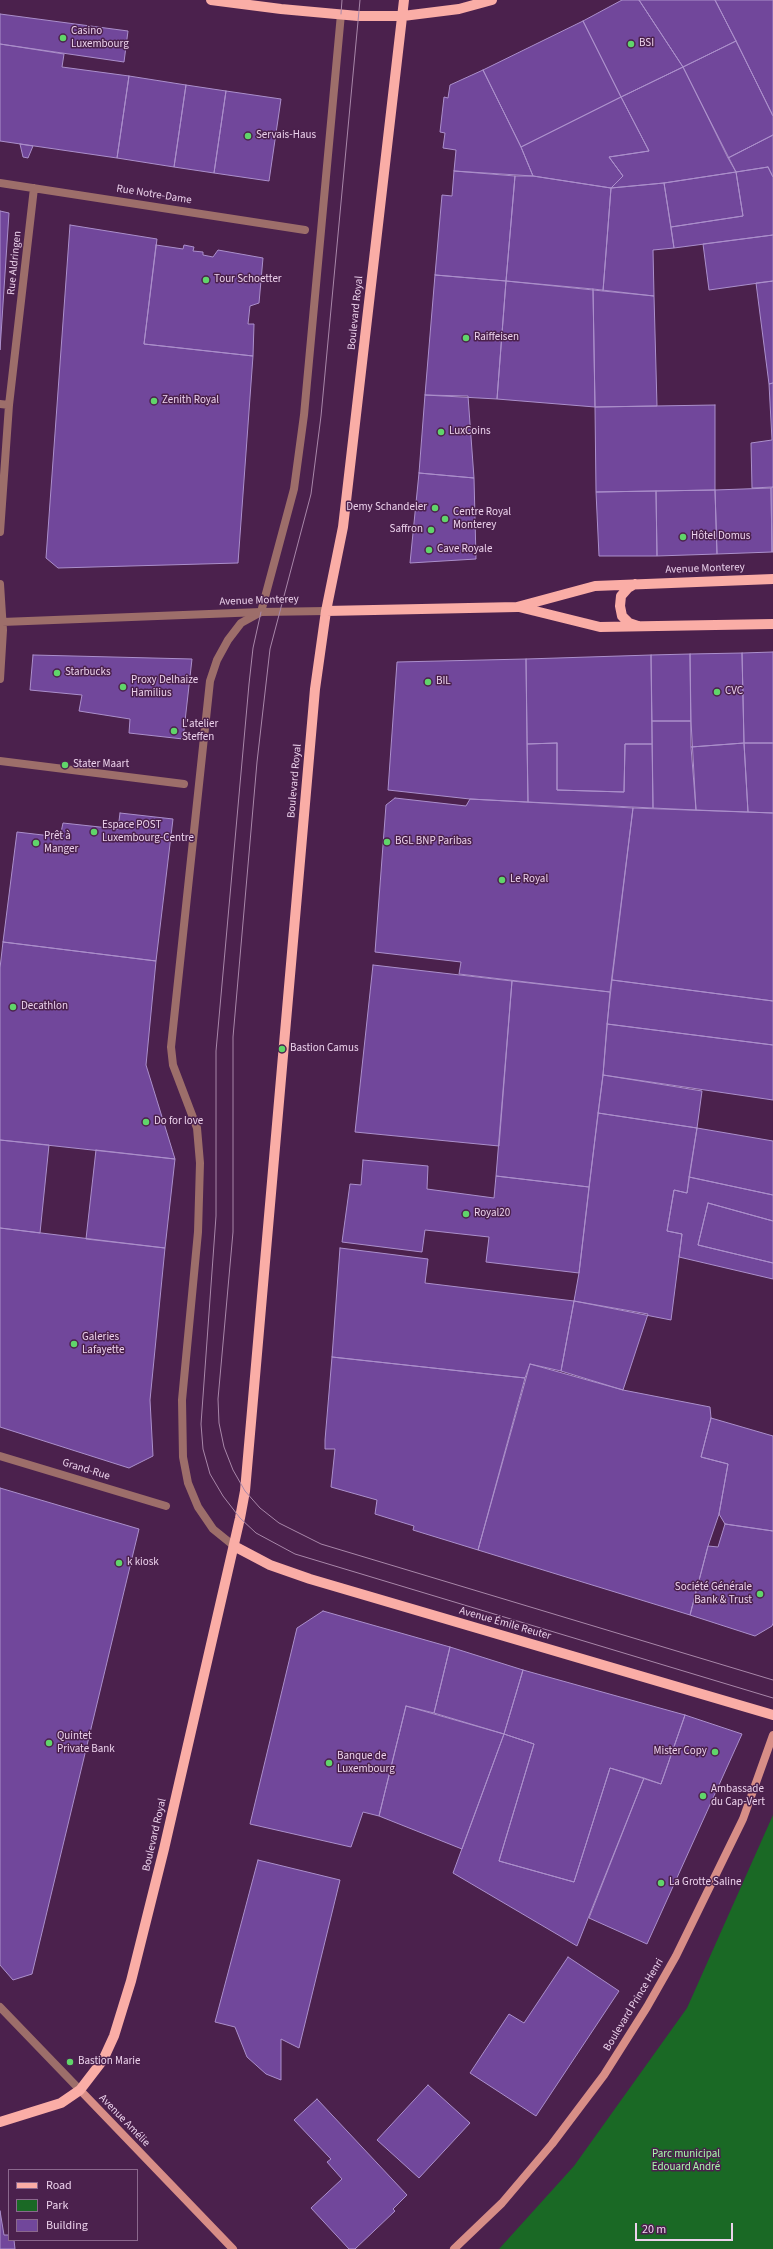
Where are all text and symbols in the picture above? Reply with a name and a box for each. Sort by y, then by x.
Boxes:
place label: Casino Luxembourg [71,25,129,51]
marker: Casino Luxembourg [58,33,68,43]
place label: BSI [639,37,654,51]
marker: BSI [626,39,636,49]
place label: Servais-Haus [256,129,316,143]
marker: Servais-Haus [243,131,253,141]
street label: Rue Notre-Dame [115,183,193,207]
street label: Rue Aldringen [5,230,25,296]
place label: Tour Schoetter [214,273,282,287]
marker: Tour Schoetter [201,275,211,285]
street label: Boulevard Royal [346,275,366,351]
place label: Raiffeisen [474,331,519,345]
marker: Raiffeisen [461,333,471,343]
place label: Zenith Royal [162,394,219,408]
marker: Zenith Royal [149,396,159,406]
place label: LuxCoins [449,425,491,439]
marker: LuxCoins [436,427,446,437]
place label: Demy Schandeler [346,501,427,515]
marker: Demy Schandeler [430,503,440,513]
place label: Centre Royal Monterey [453,506,511,532]
marker: Centre Royal Monterey [440,514,450,524]
place label: Saffron [390,523,423,537]
marker: Saffron [426,525,436,535]
place label: Hôtel Domus [691,530,750,544]
marker: Hôtel Domus [678,532,688,542]
place label: Cave Royale [437,543,492,557]
marker: Cave Royale [424,545,434,555]
street label: Avenue Monterey [665,561,745,577]
street label: Avenue Monterey [219,593,299,609]
place label: Starbucks [65,666,111,680]
marker: Starbucks [52,668,62,678]
place label: Proxy Delhaize Hamilius [131,674,198,700]
place label: BIL [436,675,451,689]
marker: BIL [423,677,433,687]
marker: Proxy Delhaize Hamilius [118,682,128,692]
place label: CVC [725,685,743,699]
marker: CVC [712,687,722,697]
place label: L'atelier Steffen [182,718,218,744]
marker: L'atelier Steffen [169,726,179,736]
street label: Boulevard Royal [285,743,305,819]
place label: Stater Maart [73,758,129,772]
marker: Stater Maart [60,760,70,770]
place label: Espace POST Luxembourg-Centre [102,819,194,845]
marker: Espace POST Luxembourg-Centre [89,827,99,837]
place label: Prêt à Manger [44,830,78,856]
place label: BGL BNP Paribas [395,835,472,849]
marker: BGL BNP Paribas [382,837,392,847]
marker: Prêt à Manger [31,838,41,848]
place label: Le Royal [510,873,548,887]
marker: Le Royal [497,875,507,885]
place label: Decathlon [21,1000,68,1014]
marker: Decathlon [8,1002,18,1012]
place label: Bastion Camus [290,1042,359,1056]
marker: Bastion Camus [277,1044,287,1054]
place label: Do for love [154,1115,203,1129]
marker: Do for love [141,1117,151,1127]
place label: Royal20 [474,1207,510,1221]
marker: Royal20 [461,1209,471,1219]
place label: Galeries Lafayette [82,1331,124,1357]
marker: Galeries Lafayette [69,1339,79,1349]
street label: Grand-Rue [61,1457,111,1483]
place label: k kiosk [127,1556,159,1570]
marker: k kiosk [114,1558,124,1568]
place label: Société Générale Bank & Trust [675,1581,752,1607]
marker: Société Générale Bank & Trust [755,1589,765,1599]
street label: Avenue Émile Reuter [458,1605,552,1643]
place label: Quintet Private Bank [57,1730,115,1756]
marker: Quintet Private Bank [44,1738,54,1748]
place label: Mister Copy [653,1745,707,1759]
marker: Mister Copy [710,1747,720,1757]
place label: Banque de Luxembourg [337,1750,395,1776]
marker: Banque de Luxembourg [324,1758,334,1768]
place label: Ambassade du Cap-Vert [711,1783,765,1809]
marker: Ambassade du Cap-Vert [698,1791,708,1801]
street label: Boulevard Royal [140,1797,170,1873]
place label: La Grotte Saline [669,1876,741,1890]
marker: La Grotte Saline [656,1878,666,1888]
street label: Boulevard Prince Henri [601,1956,667,2054]
place label: Bastion Marie [78,2055,141,2069]
marker: Bastion Marie [65,2057,75,2067]
street label: Avenue Amélie [96,2092,152,2150]
park label: Parc municipal Edouard André [652,2148,720,2174]
legend [8,2169,138,2241]
text: Road [46,2177,72,2194]
text: Park [46,2197,68,2214]
scale bar [637,2215,735,2241]
text: Building [46,2217,88,2234]
text: 20 m [642,2221,666,2238]

